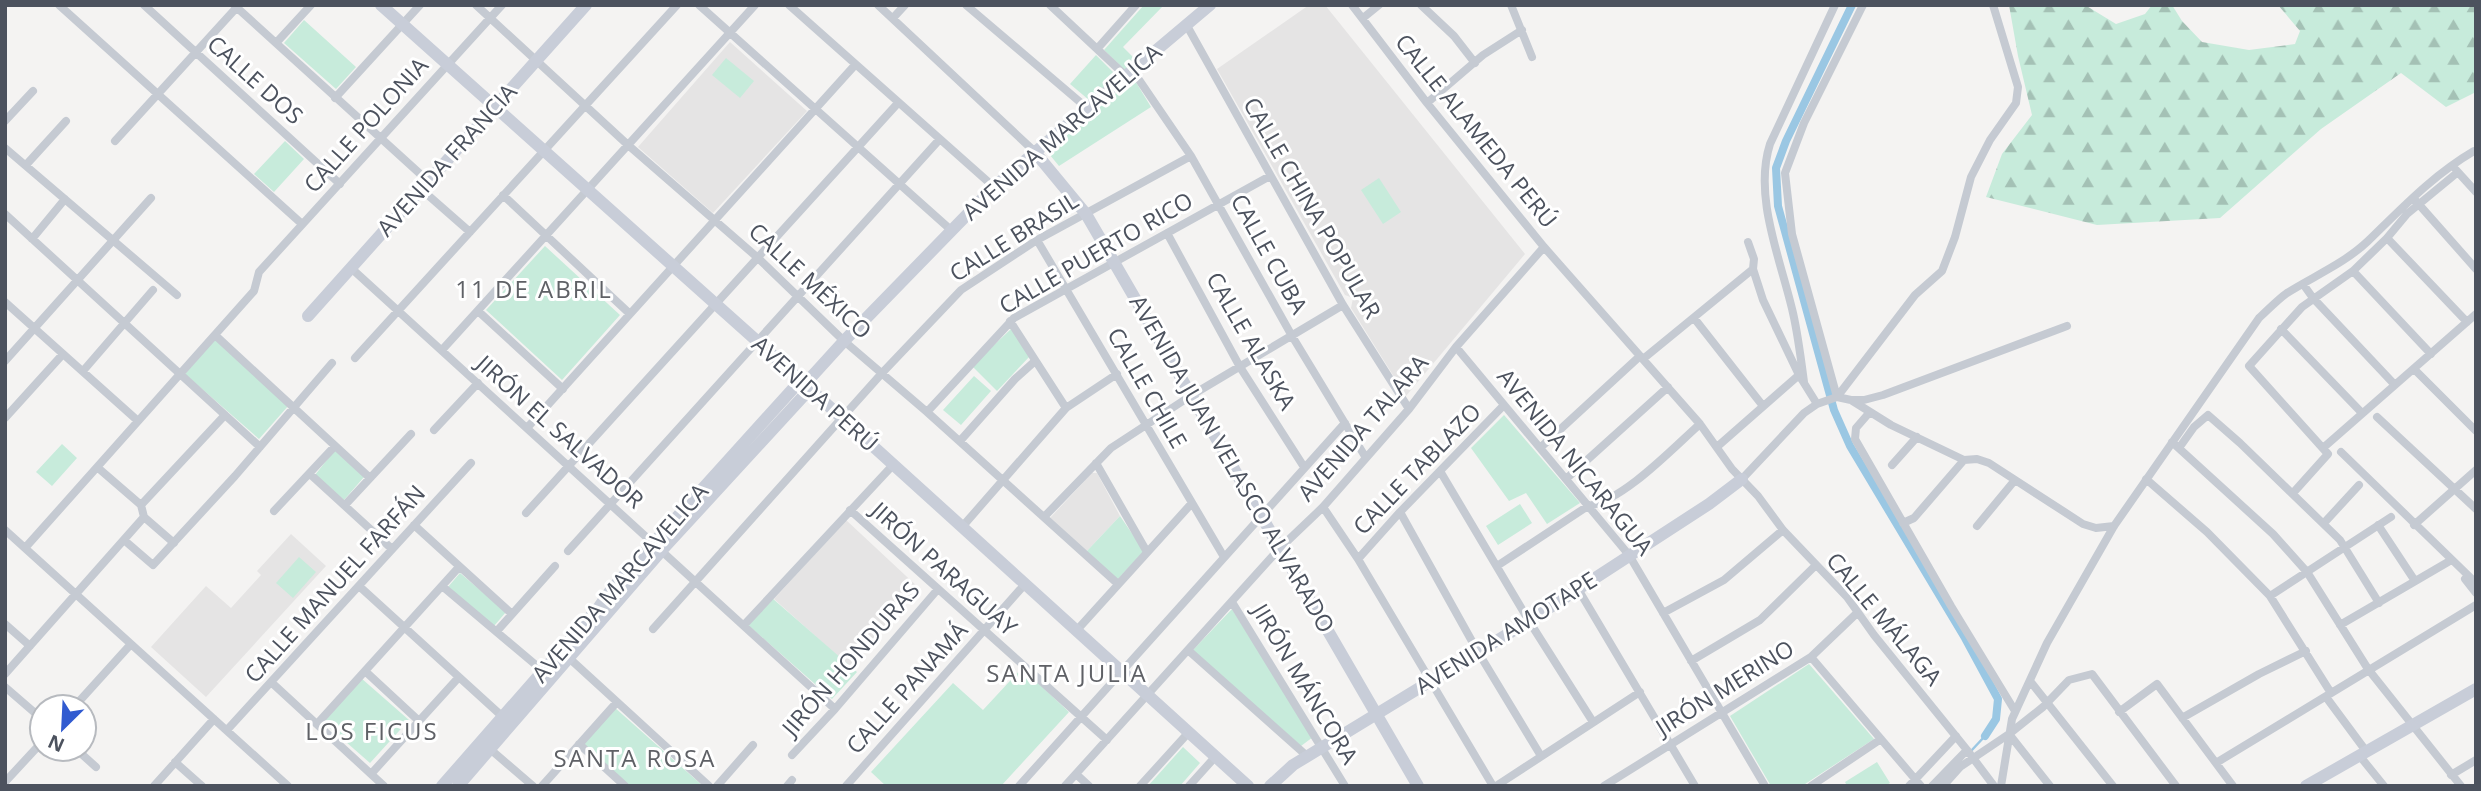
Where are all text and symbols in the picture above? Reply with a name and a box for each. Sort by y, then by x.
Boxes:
street label: CALLE ALAMEDA PERÚ [1388,27,1565,234]
street label: CALLE DOS [201,28,311,131]
street label: AVENIDA MARCAVELICA [955,35,1168,227]
street label: CALLE POLONIA [296,49,435,199]
street label: AVENIDA FRANCIA [369,76,524,243]
street label: CALLE CHINA POPULAR [1236,91,1389,324]
street label: CALLE BRASIL [943,184,1084,289]
street label: CALLE PUERTO RICO [993,184,1198,321]
street label: CALLE CUBA [1224,188,1316,320]
street label: CALLE MÉXICO [742,215,879,346]
street label: CALLE ALASKA [1199,266,1304,416]
district label: 11 DE ABRIL [455,272,613,305]
street label: AVENIDA JUAN VELASCO ALVARADO [1123,289,1343,638]
street label: CALLE CHILE [1100,321,1195,454]
street label: AVENIDA PERÚ [746,328,886,459]
street label: JIRÓN EL SALVADOR [469,346,651,515]
street label: AVENIDA TALARA [1290,347,1435,507]
street label: AVENIDA NICARAGUA [1490,361,1661,562]
street label: CALLE TABLAZO [1345,396,1487,541]
street label: AVENIDA MARCAVELICA [524,476,715,689]
street label: CALLE MANUEL FARFÁN [237,477,432,689]
street label: JIRÓN PARAGUAY [863,493,1025,642]
street label: CALLE MÁLAGA [1820,545,1950,692]
street label: AVENIDA AMOTAPE [1408,563,1603,701]
street label: JIRÓN HONDURAS [773,574,926,744]
street label: JIRÓN MÁNCORA [1244,596,1367,770]
street label: CALLE PANAMÁ [838,614,974,760]
street label: JIRÓN MERINO [1648,632,1800,743]
district label: SANTA JULIA [986,656,1148,689]
north arrow [28,693,98,763]
district label: LOS FICUS [305,714,439,747]
text: N [44,729,68,759]
district label: SANTA ROSA [554,741,716,774]

